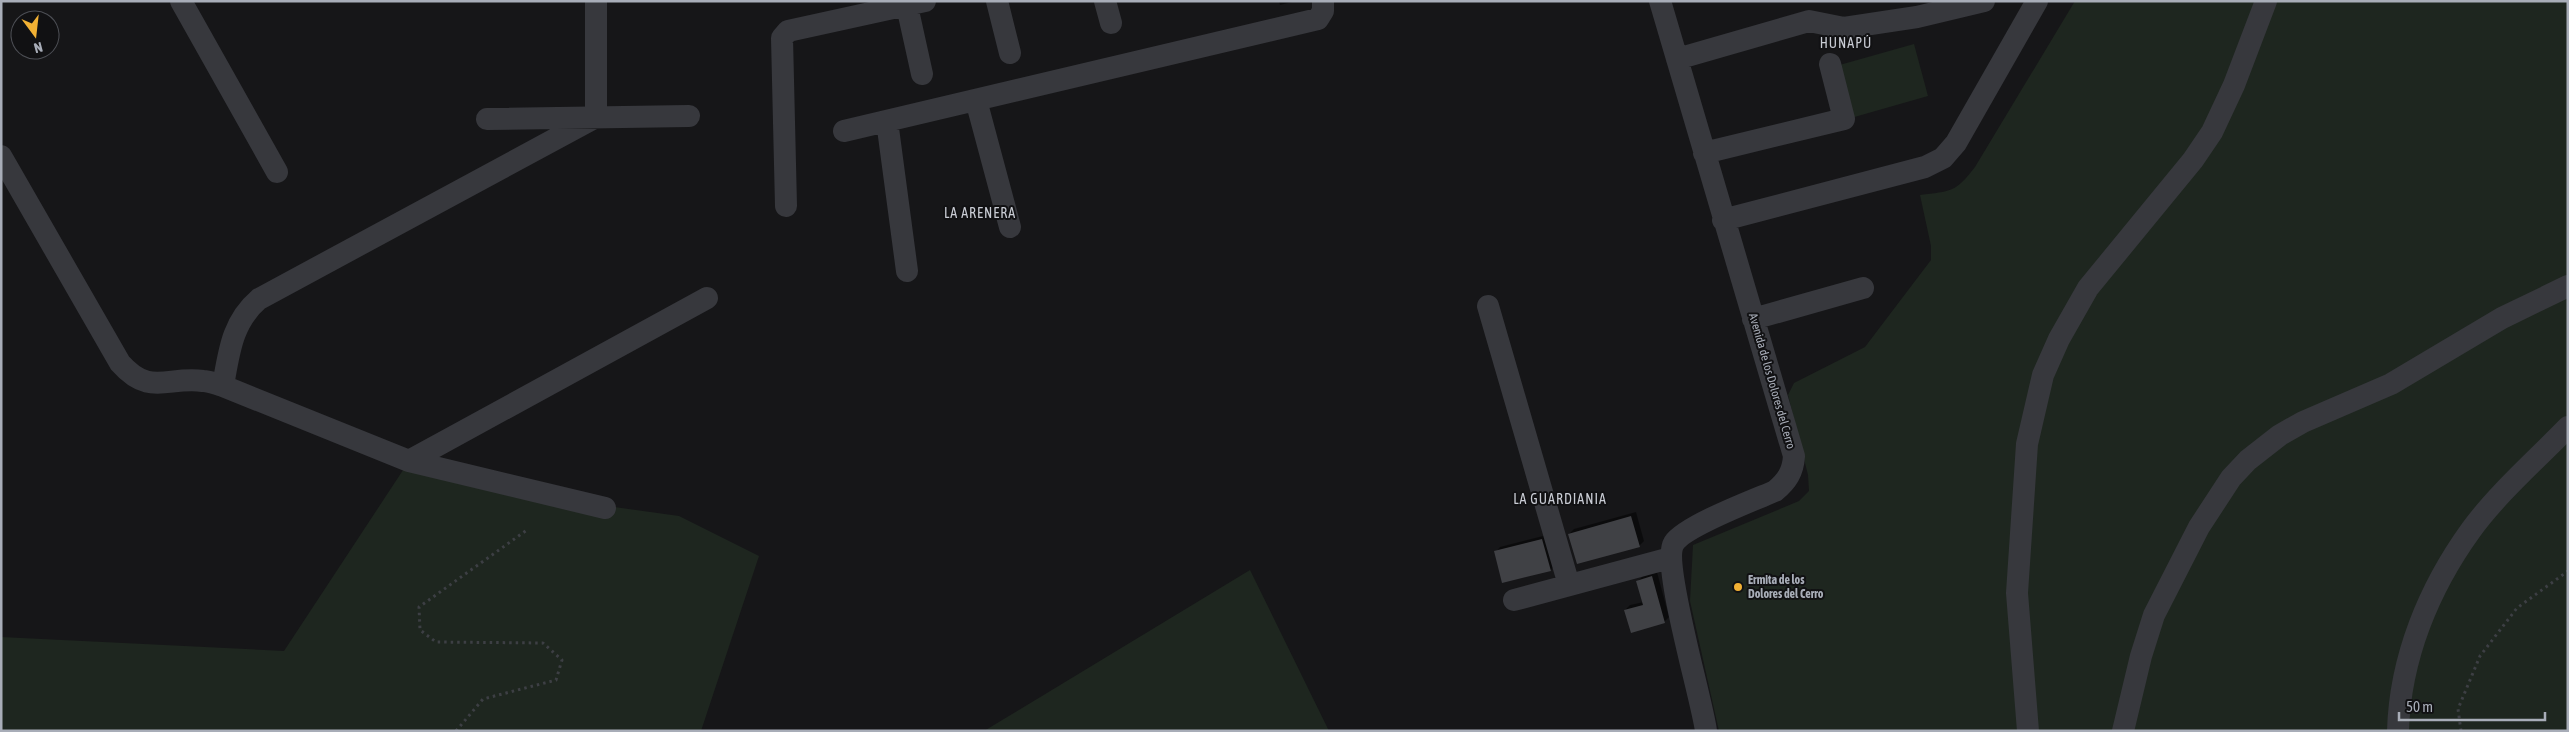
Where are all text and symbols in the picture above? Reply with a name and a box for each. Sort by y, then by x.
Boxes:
north arrow [10,10,60,60]
district label: HUNAPÚ [1820,35,1872,51]
text: N [32,39,44,56]
district label: LA ARENERA [944,205,1016,221]
street label: Avenida de los Dolores del Cerro [1746,312,1798,451]
district label: LA GUARDIANIA [1513,491,1607,507]
place label: Ermita de los Dolores del Cerro [1748,573,1824,601]
marker: Ermita de los Dolores del Cerro [1732,581,1744,593]
scale bar [2399,690,2545,722]
text: 50 m [2406,698,2433,715]

